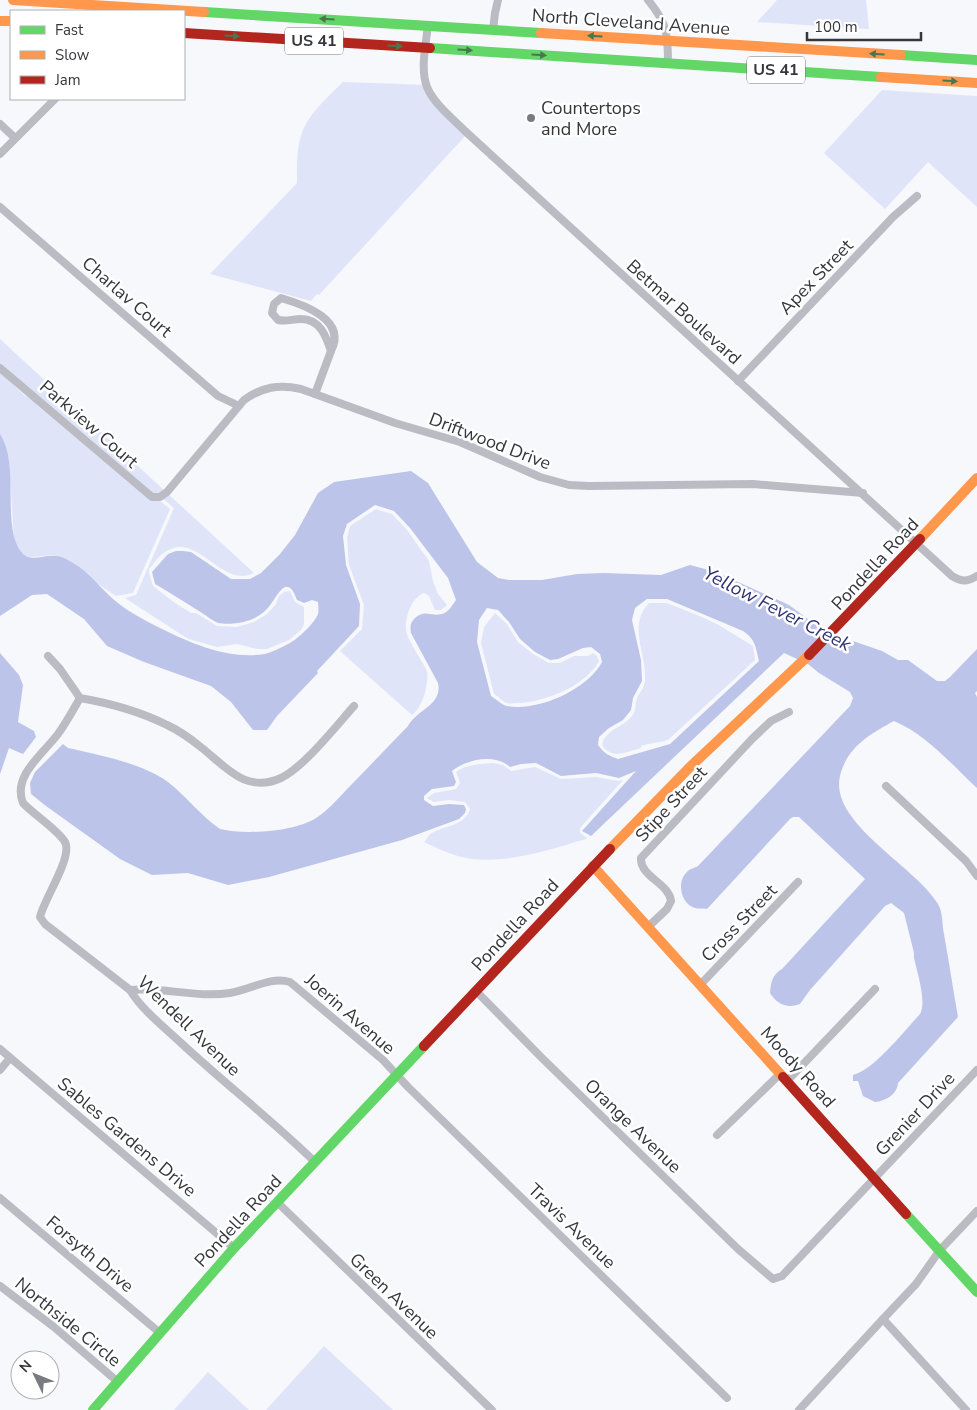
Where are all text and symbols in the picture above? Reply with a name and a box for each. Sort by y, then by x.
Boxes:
street label: North Cleveland Avenue [531,3,731,41]
legend [10,10,185,100]
scale bar [807,10,921,42]
one-way arrow [319,15,335,23]
text: 100 m [814,17,858,37]
text: Fast [55,20,84,40]
road number: US 41 [285,27,343,54]
one-way arrow [225,32,241,40]
one-way arrow [587,32,603,40]
one-way arrow [387,42,403,50]
text: Slow [55,45,90,65]
one-way arrow [457,47,473,55]
one-way arrow [868,49,884,57]
one-way arrow [531,51,547,59]
road number: US 41 [747,56,805,84]
text: Jam [54,70,81,90]
one-way arrow [943,78,959,86]
place label: Countertops and More [541,96,641,141]
marker: Countertops and More [525,112,537,124]
street label: Apex Street [774,234,859,320]
street label: Charlav Court [77,251,178,343]
street label: Betmar Boulevard [622,254,746,370]
street label: Parkview Court [35,375,144,474]
street label: Driftwood Drive [426,407,554,475]
street label: Pondella Road [826,513,924,615]
water label: Yellow Fever Creek [698,560,856,658]
street label: Stipe Street [630,760,713,847]
street label: Pondella Road [466,874,564,976]
street label: Cross Street [696,878,783,967]
street label: Joerin Avenue [299,967,400,1060]
street label: Wendell Avenue [132,970,246,1082]
street label: Moody Road [755,1021,841,1113]
street label: Grenier Drive [870,1067,960,1161]
street label: Sables Gardens Drive [52,1072,202,1202]
street label: Orange Avenue [579,1074,687,1178]
street label: Pondella Road [189,1170,287,1272]
street label: Travis Avenue [523,1178,621,1274]
street label: Forsyth Drive [41,1210,139,1298]
street label: Green Avenue [344,1248,444,1344]
street label: Northside Circle [11,1273,125,1371]
north arrow [10,1350,60,1400]

